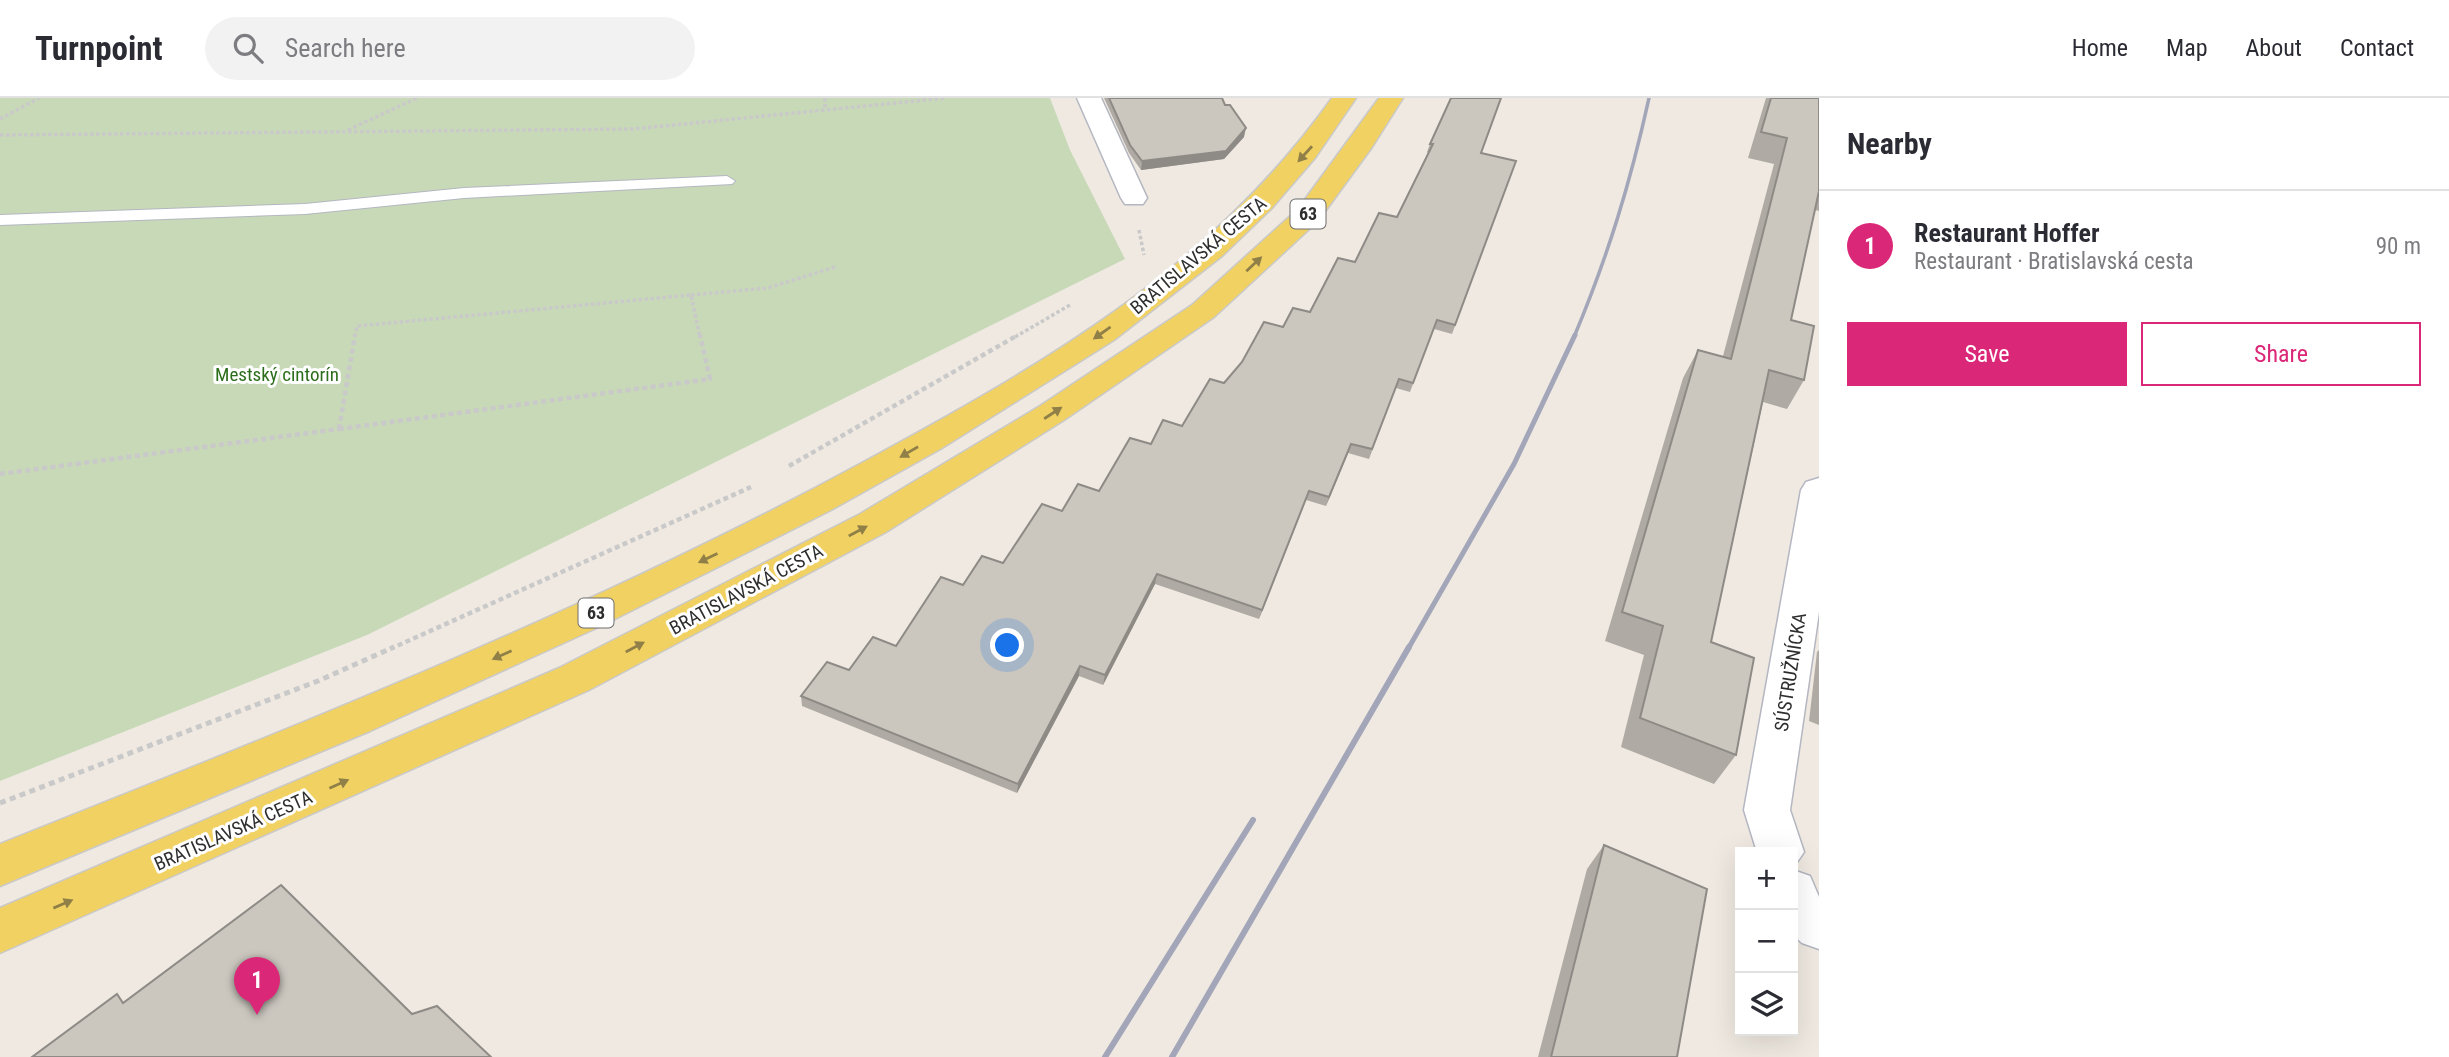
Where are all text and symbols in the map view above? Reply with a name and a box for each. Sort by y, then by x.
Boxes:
search box [205,17,695,80]
text: Turnpoint [35,29,163,68]
icon: search [229,29,267,67]
text: Search here [285,33,406,63]
text: Home [2072,34,2128,62]
text: Map [2166,34,2208,62]
text: About [2246,34,2302,62]
text: Contact [2340,34,2414,62]
text: Nearby [1847,126,1932,161]
one-way arrow [1298,145,1314,162]
street label: BRATISLAVSKÁ CESTA [1126,192,1271,319]
road number: 63 [1290,200,1326,229]
text: Restaurant Hoffer [1914,218,2100,248]
text: 1 [1864,233,1876,260]
text: 90 m [2376,233,2421,260]
text: Restaurant · Bratislavská cesta [1914,248,2194,275]
one-way arrow [1245,257,1262,273]
button: Save [1847,322,2127,386]
button: Share [2141,322,2421,386]
one-way arrow [1093,326,1112,339]
park label: Mestský cintorín [215,363,339,386]
one-way arrow [1043,406,1062,419]
one-way arrow [900,446,919,458]
one-way arrow [848,525,868,536]
street label: BRATISLAVSKÁ CESTA [666,539,827,640]
one-way arrow [698,552,718,563]
road number: 63 [578,598,614,628]
street label: SÚSTRUŽNÍCKA [1770,611,1811,733]
your location [990,628,1024,662]
one-way arrow [625,642,645,653]
one-way arrow [492,649,512,661]
one-way arrow [329,778,349,790]
street label: BRATISLAVSKÁ CESTA [151,785,316,876]
map controls [1735,847,1798,1036]
button: + [1735,847,1798,910]
one-way arrow [52,898,73,909]
button: − [1735,910,1798,973]
pin: 1 [234,957,280,1015]
button: layers [1735,973,1798,1036]

